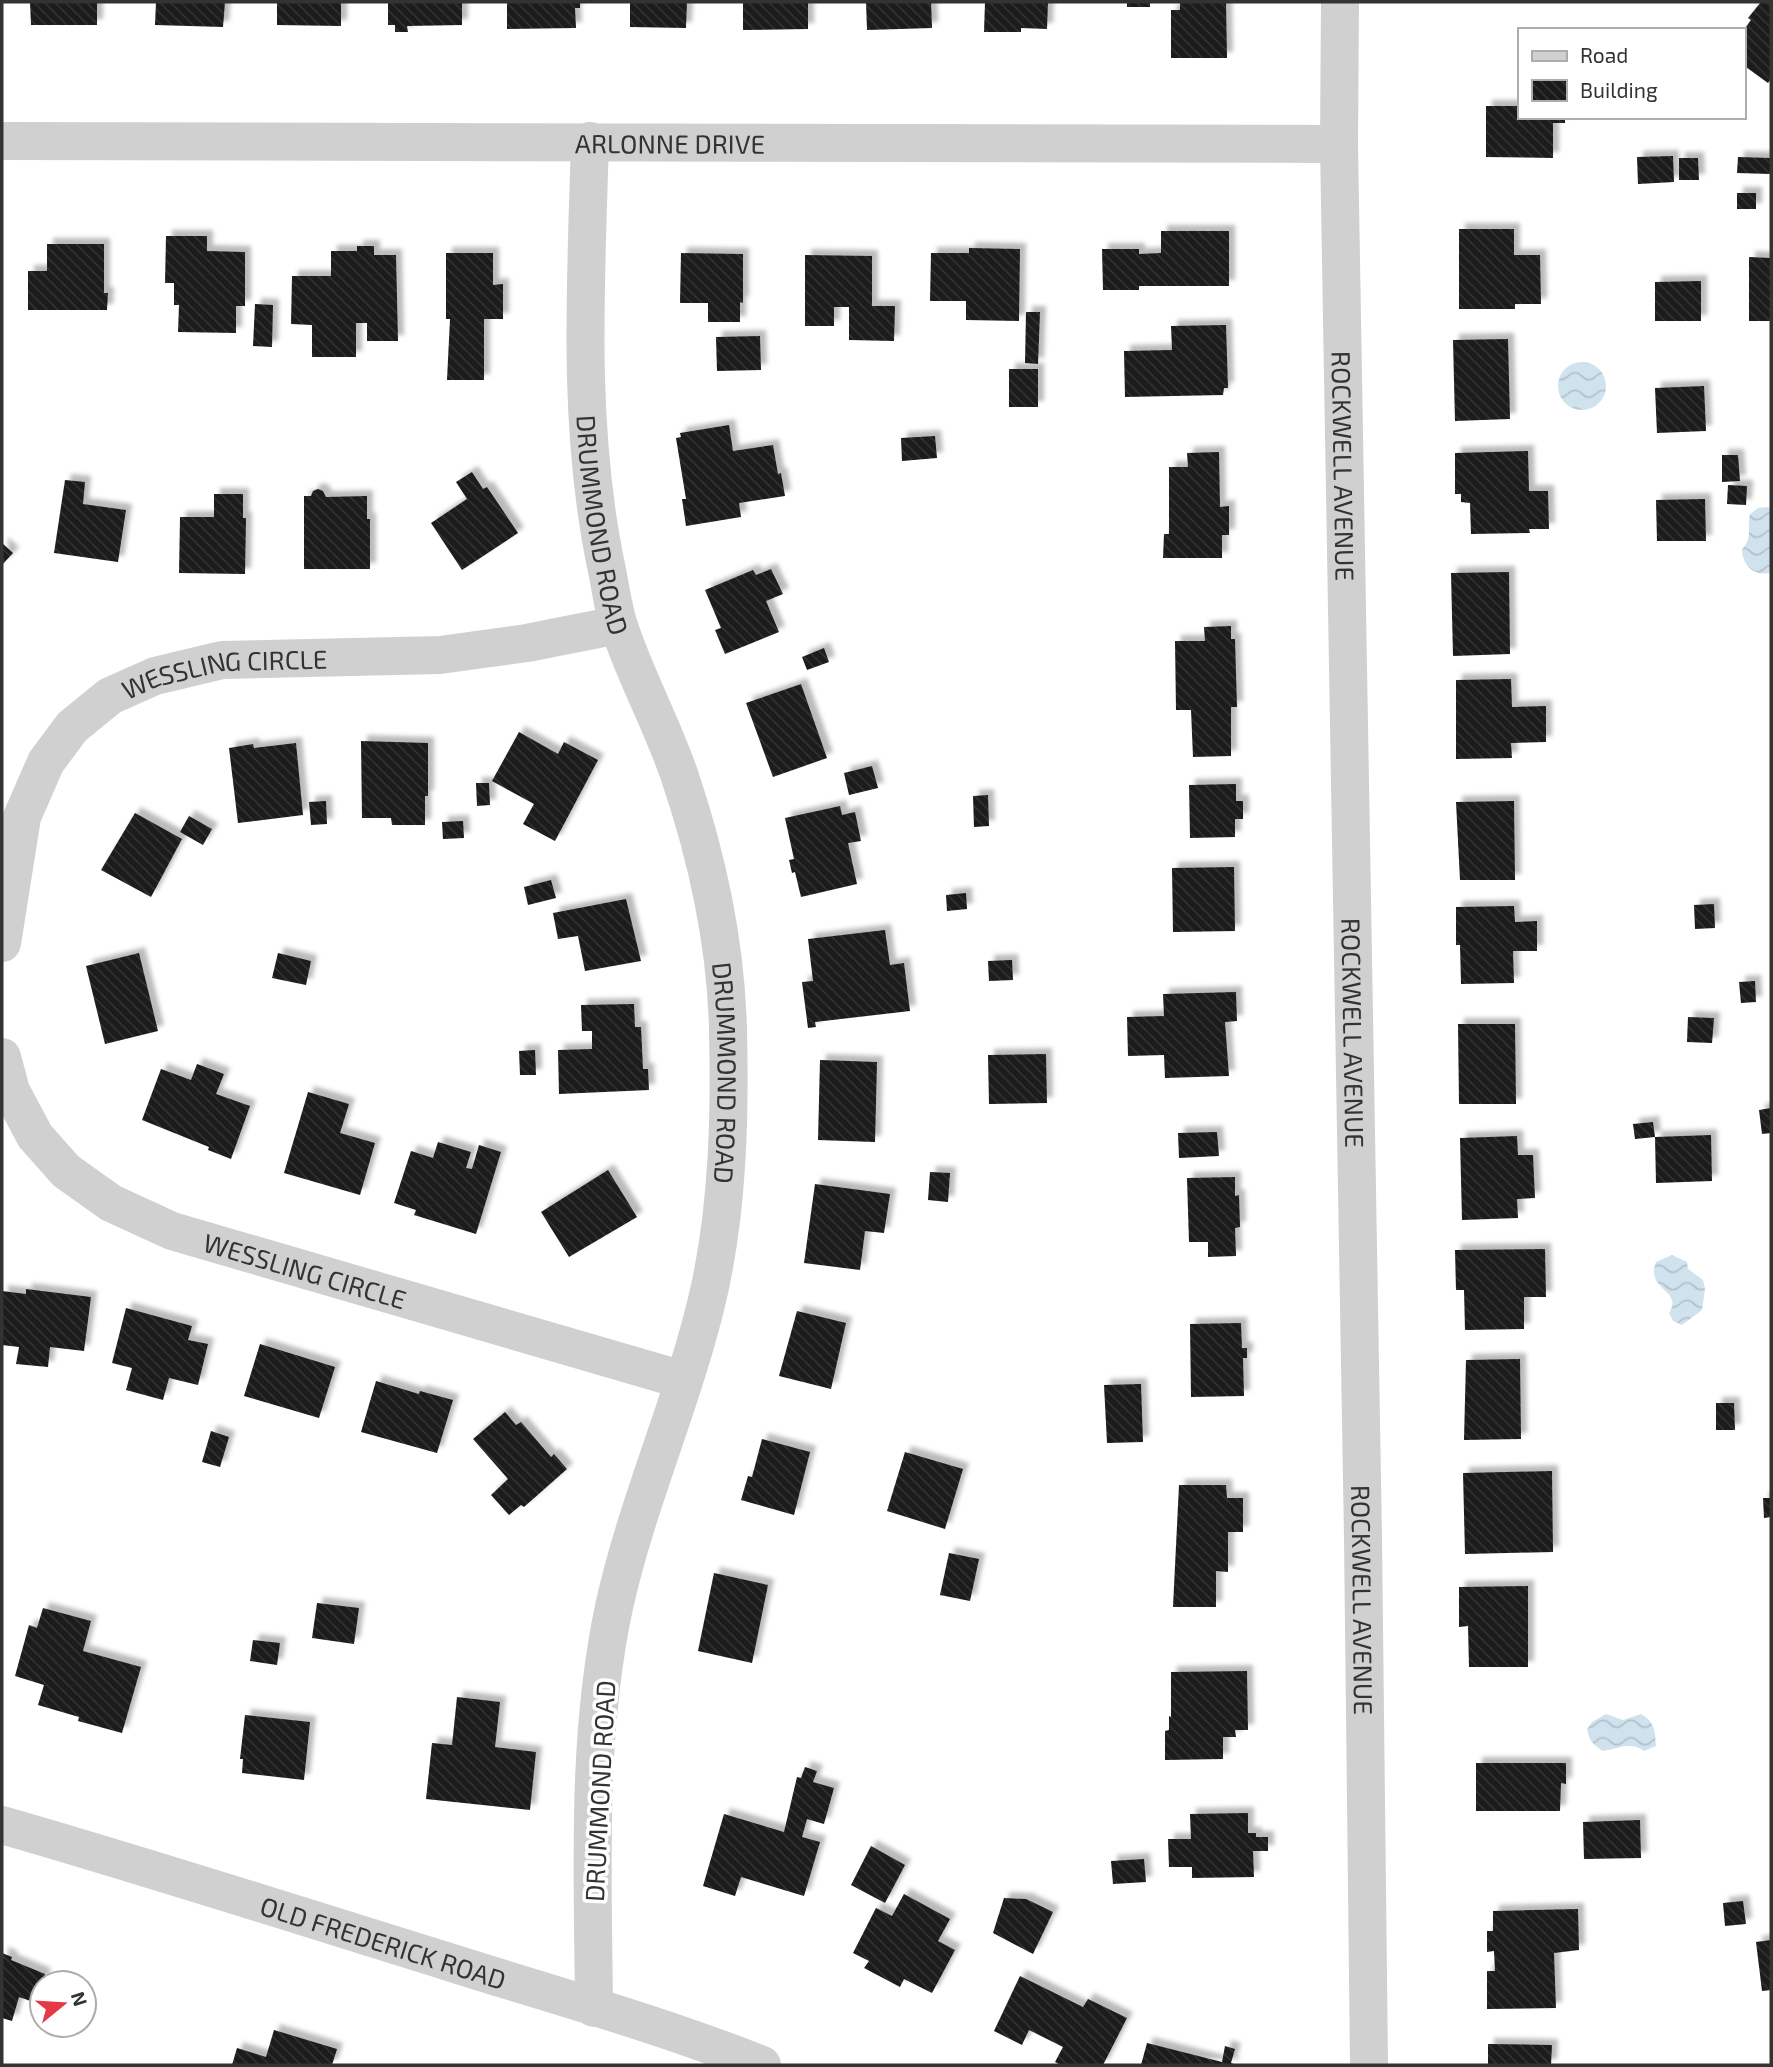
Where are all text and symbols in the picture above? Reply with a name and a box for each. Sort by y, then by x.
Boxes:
legend [1518,28,1745,119]
text: Road [1580,42,1628,67]
text: Building [1580,77,1658,102]
street label: ARLONNE DRIVE [575,127,765,158]
street label: ROCKWELL AVENUE [1327,351,1362,581]
street label: DRUMMOND ROAD [572,414,636,639]
street label: WESSLING CIRCLE [116,642,328,704]
street label: ROCKWELL AVENUE [1337,918,1372,1148]
street label: DRUMMOND ROAD [708,960,744,1185]
street label: WESSLING CIRCLE [200,1226,410,1314]
street label: ROCKWELL AVENUE [1347,1484,1381,1715]
street label: DRUMMOND ROAD [578,1679,620,1903]
street label: OLD FREDERICK ROAD [257,1889,510,1994]
north arrow [28,1969,98,2039]
text: N [67,1989,93,2009]

